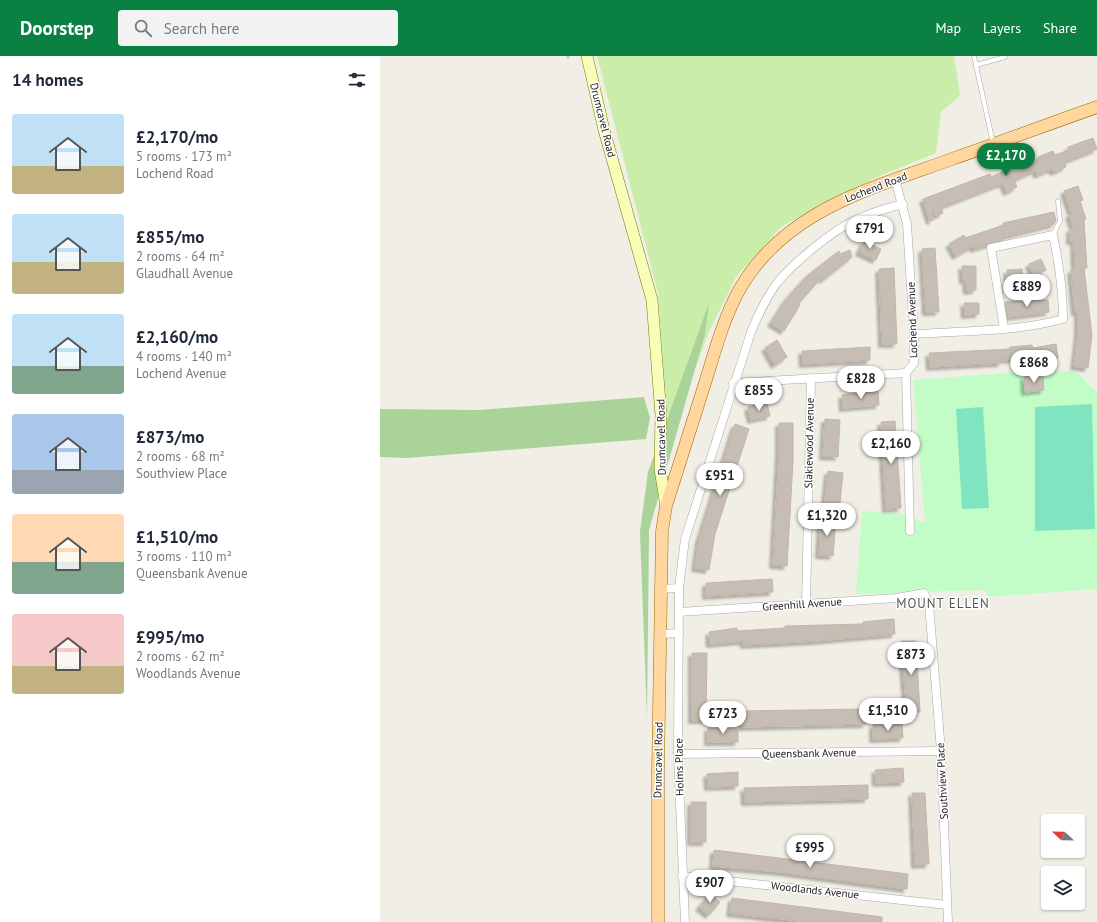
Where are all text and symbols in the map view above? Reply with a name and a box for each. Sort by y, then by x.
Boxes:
search box [118,10,398,46]
text: Doorstep [20,16,94,40]
icon: search [132,17,154,39]
text: Search here [164,19,240,38]
text: Map [935,19,961,37]
text: Layers [983,19,1021,37]
text: Share [1043,19,1077,37]
text: 14 homes [12,69,83,91]
icon: filters [346,69,368,91]
street label: Drumcavel Road [587,81,619,159]
text: £2,170/mo [136,126,218,148]
icon: home [44,130,92,178]
pin: £2,170 [973,143,1039,177]
text: £2,170 [986,147,1026,164]
text: 5 rooms · 173 m² [136,148,232,165]
text: Lochend Road [136,165,214,182]
street label: Lochend Road [843,169,909,205]
pin: £791 [846,216,894,250]
text: £791 [855,220,885,237]
text: £855/mo [136,226,204,248]
icon: home [44,230,92,278]
text: 2 rooms · 64 m² [136,248,225,265]
text: Glaudhall Avenue [136,265,233,282]
pin: £889 [1003,274,1051,308]
text: £889 [1012,278,1042,295]
street label: Lochend Avenue [904,281,920,358]
text: £2,160/mo [136,326,218,348]
icon: home [44,330,92,378]
text: 4 rooms · 140 m² [136,348,232,365]
pin: £868 [1010,350,1058,384]
text: £868 [1019,354,1049,371]
text: Lochend Avenue [136,365,226,382]
pin: £828 [837,366,885,400]
text: £828 [846,370,876,387]
pin: £855 [735,378,783,412]
text: £855 [744,382,774,399]
street label: Slakiewood Avenue [801,397,817,489]
street label: Drumcavel Road [653,399,669,475]
text: £873/mo [136,426,204,448]
icon: home [44,430,92,478]
pin: £2,160 [858,431,924,465]
text: £2,160 [871,435,911,452]
text: 2 rooms · 68 m² [136,448,225,465]
pin: £951 [696,463,744,497]
text: Southview Place [136,465,227,482]
text: £951 [705,467,735,484]
pin: £1,320 [794,503,860,537]
text: £1,320 [807,507,847,524]
text: £1,510/mo [136,526,218,548]
icon: home [44,530,92,578]
text: 3 rooms · 110 m² [136,548,232,565]
text: Queensbank Avenue [136,565,248,582]
street label: Greenhill Avenue [762,594,843,614]
district label: MOUNT ELLEN [896,595,990,612]
text: £995/mo [136,626,204,648]
icon: home [44,630,92,678]
pin: £873 [887,642,935,676]
text: £873 [896,646,926,663]
text: 2 rooms · 62 m² [136,648,225,665]
text: Woodlands Avenue [136,665,241,682]
pin: £1,510 [855,698,921,732]
pin: £723 [699,701,747,735]
text: £1,510 [868,702,908,719]
text: £723 [708,705,738,722]
street label: Drumcavel Road [650,722,666,798]
street label: Holms Place [671,737,687,796]
street label: Southview Place [933,742,951,820]
street label: Queensbank Avenue [762,745,857,761]
north arrow [1041,814,1085,858]
map controls [1041,814,1085,910]
pin: £995 [786,835,834,869]
text: £995 [795,839,825,856]
button: layers [1041,866,1085,910]
pin: £907 [686,870,734,904]
text: £907 [695,874,725,891]
street label: Woodlands Avenue [770,878,860,902]

